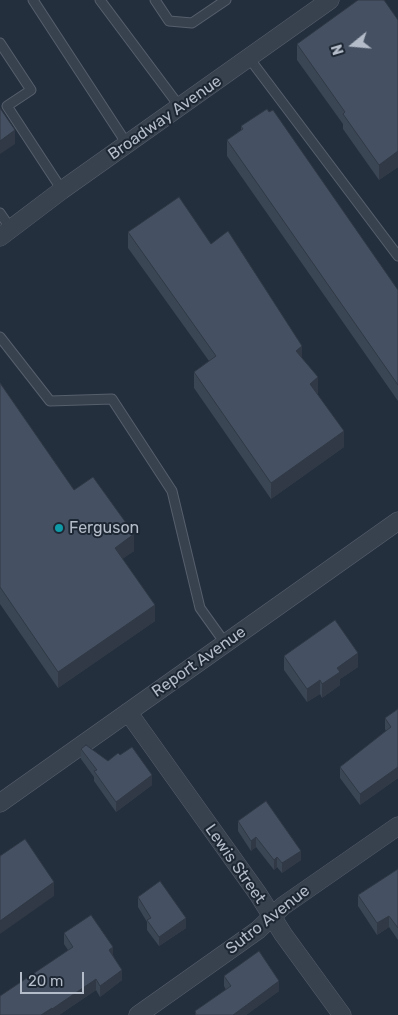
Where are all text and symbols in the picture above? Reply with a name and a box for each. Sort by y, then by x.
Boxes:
north arrow [328,20,378,70]
text: N [329,42,348,57]
street label: Broadway Avenue [105,72,225,164]
place label: Ferguson [69,518,139,538]
marker: Ferguson [53,522,65,534]
street label: Report Avenue [148,622,250,702]
street label: Lewis Street [201,821,269,907]
street label: Sutro Avenue [222,881,314,959]
scale bar [22,962,86,994]
text: 20 m [28,972,63,990]

